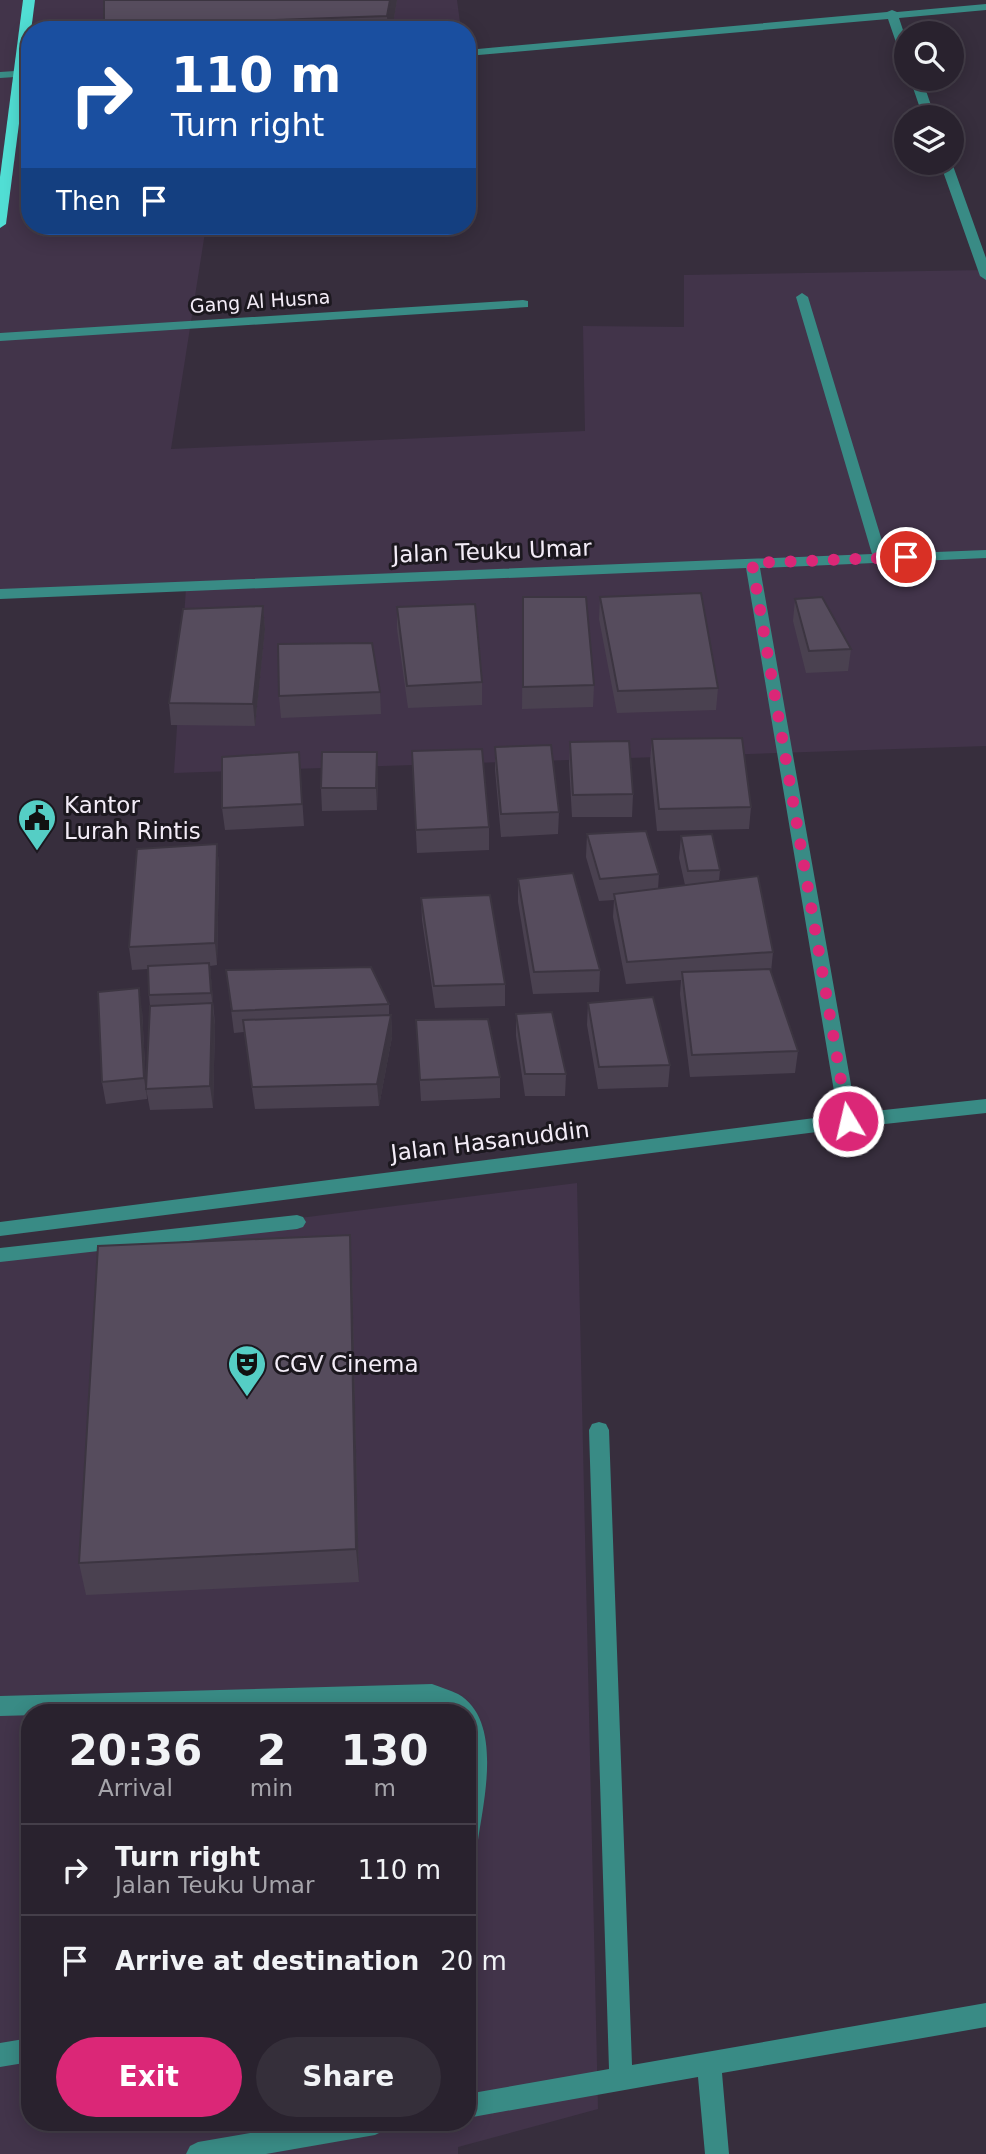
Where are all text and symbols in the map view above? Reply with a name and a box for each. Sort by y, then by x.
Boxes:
map controls [894,21,964,175]
button: search [894,21,964,91]
text: 110 m [171,47,341,104]
icon: right [56,49,147,140]
button: layers [894,105,964,175]
text: Turn right [171,106,324,144]
icon: arrive [135,182,173,220]
text: Then [56,186,121,216]
street label: Gang Al Husna [189,285,331,317]
pin [876,527,936,587]
street label: Jalan Teuku Umar [390,535,593,568]
icon: arrive [887,538,925,576]
place label: Kantor Lurah Rintis [64,792,201,844]
public building icon: Kantor Lurah Rintis [16,797,58,852]
position arrow [811,1084,885,1158]
street label: Jalan Hasanuddin [387,1116,591,1166]
theatre icon: CGV Cinema [226,1343,268,1398]
place label: CGV Cinema [274,1351,419,1377]
text: 20:36 [69,1726,202,1775]
text: 2 [257,1726,286,1775]
text: 130 [341,1726,428,1775]
text: Arrival [98,1775,173,1801]
text: min [250,1775,293,1801]
text: m [373,1775,396,1801]
text: Turn right [115,1842,260,1872]
icon: right [56,1851,94,1889]
text: 110 m [358,1855,441,1885]
text: Jalan Teuku Umar [115,1872,314,1898]
icon: arrive [56,1942,94,1980]
text: Arrive at destination [115,1946,419,1976]
text: 20 m [440,1946,507,1976]
button: Exit [56,2037,242,2117]
button: Share [256,2037,441,2117]

